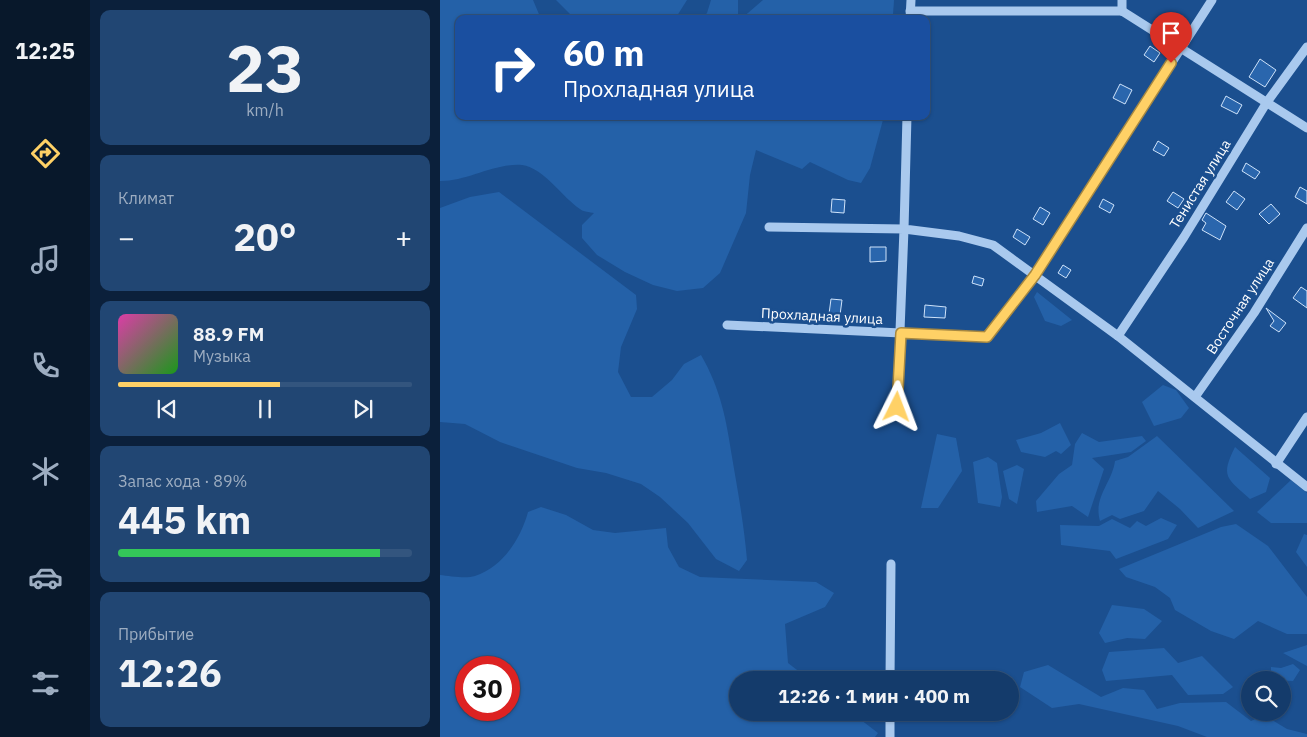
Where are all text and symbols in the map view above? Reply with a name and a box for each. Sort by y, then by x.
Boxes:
pin [1150,12,1192,63]
icon: arrive [1157,19,1185,47]
text: 23 [226,25,304,110]
text: 60 m [563,30,645,76]
icon: right [480,35,545,100]
text: 12:25 [15,36,75,65]
text: Прохладная улица [563,74,755,103]
text: km/h [246,100,284,120]
icon: directions [28,136,63,171]
street label: Тенистая улица [1165,136,1235,232]
text: Климат [118,188,174,208]
text: 20° [233,212,297,261]
text: − [118,219,135,256]
text: + [395,219,412,256]
icon: music [28,242,63,277]
street label: Восточная улица [1202,254,1278,358]
street label: Прохладная улица [761,304,884,328]
text: 88.9 FM [193,322,264,346]
text: Музыка [193,346,251,366]
icon: phone [28,348,63,383]
position arrow [870,380,922,432]
icon: previous [153,395,181,423]
icon: pause [251,395,279,423]
icon: next [349,395,377,423]
icon: climate [28,454,63,489]
text: Запас хода · 89% [118,471,247,491]
text: 445 km [118,495,251,544]
icon: car [28,560,63,595]
text: Прибытие [118,624,194,644]
text: 12:26 [118,648,222,697]
speed limit sign: 30 [455,656,520,721]
icon: filters [28,666,63,701]
map controls [1241,671,1291,721]
button: search [1241,671,1291,721]
text: 12:26 · 1 мин · 400 m [778,684,970,708]

